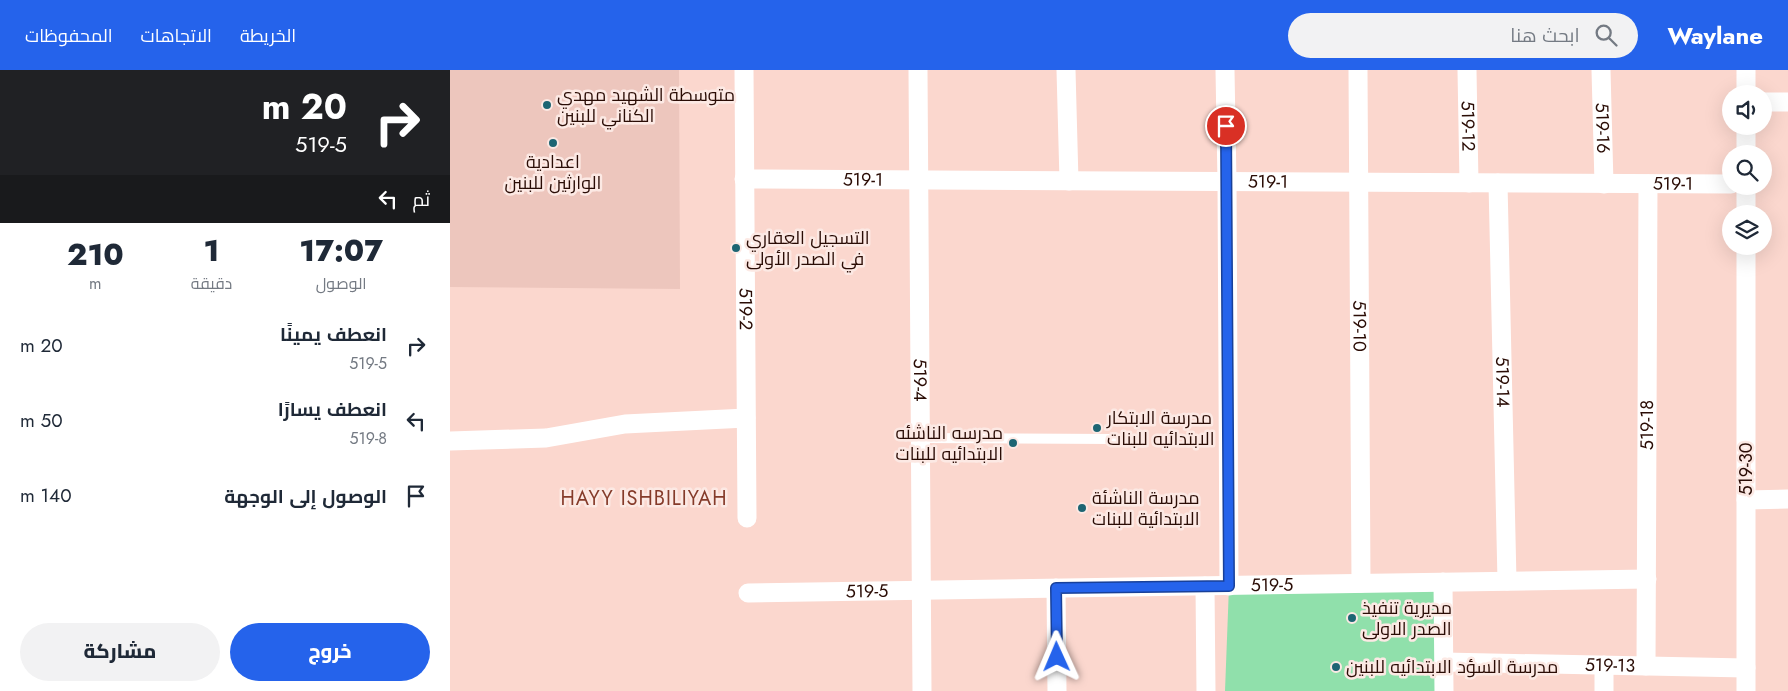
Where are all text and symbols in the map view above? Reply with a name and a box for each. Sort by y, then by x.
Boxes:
search box [1288,13,1638,58]
text: Waylane [1668,18,1763,53]
icon: search [1592,21,1620,49]
text: ابحث هنا [1510,22,1580,49]
text: المحفوظات [25,23,113,49]
text: الاتجاهات [141,23,212,49]
text: الخريطة [240,23,296,49]
text: 20 m [262,82,347,132]
place label: متوسطة الشهيد مهدي الكناني للبنين [557,82,735,130]
map controls [1722,85,1772,255]
button: sound [1722,85,1772,135]
icon: right [365,90,430,155]
marker: متوسطة الشهيد مهدي الكناني للبنين [541,99,553,111]
street label: 519-12 [1455,100,1481,152]
street label: 519-16 [1589,102,1616,154]
pin [1205,105,1247,147]
icon: arrive [1212,112,1240,140]
text: 519-5 [295,128,347,160]
marker: اعدادية الوارثين للبنين [547,137,559,149]
button: search [1722,145,1772,195]
place label: اعدادية الوارثين للبنين [505,149,601,196]
street label: 519-1 [843,167,883,193]
street label: 519-1 [1248,169,1288,195]
street label: 519-1 [1653,171,1693,197]
icon: left [374,185,402,213]
text: ثم [412,186,430,213]
button: layers [1722,205,1772,255]
place label: التسجيل العقاري في الصدر الأولى [746,225,870,273]
text: 1 [204,229,219,272]
text: 17:07 [299,229,383,272]
text: 210 [67,233,124,276]
marker: التسجيل العقاري في الصدر الأولى [730,242,742,254]
text: m [89,272,102,295]
text: دقيقة [191,272,232,295]
text: الوصول [316,272,367,295]
street label: 519-2 [732,288,759,330]
street label: 519-10 [1346,300,1373,352]
text: انعطف يمينًا [280,321,387,348]
text: 20 m [20,332,63,359]
icon: right [402,332,430,360]
text: 519-5 [349,352,387,375]
street label: 519-14 [1489,356,1516,408]
street label: 519-4 [907,358,933,402]
text: انعطف يسارًا [278,396,387,423]
street label: 519-18 [1634,400,1660,450]
place label: مدرسة الابتكار الابتدائيه للبنات [1106,405,1215,452]
text: 50 m [20,407,63,434]
icon: left [402,407,430,435]
place label: مدرسه الناشئه الابتدائيه للبنات [895,420,1003,467]
marker: مدرسة الابتكار الابتدائيه للبنات [1091,422,1103,434]
text: 519-8 [349,427,387,450]
marker: مدرسه الناشئه الابتدائيه للبنات [1007,437,1019,449]
street label: 519-30 [1733,442,1759,496]
text: 140 m [20,482,72,509]
icon: arrive [402,482,430,510]
text: الوصول إلى الوجهة [224,483,387,510]
district label: HAYY ISHBILIYAH [561,484,727,513]
place label: مدرسة الناشئة الابتدائية للبنات [1092,485,1200,532]
marker: مدرسة الناشئة الابتدائية للبنات [1076,502,1088,514]
street label: 519-5 [1250,572,1293,598]
street label: 519-5 [845,578,888,604]
place label: مديرية تنفيذ الصدر الاولى [1362,595,1452,642]
marker: مديرية تنفيذ الصدر الاولى [1346,612,1358,624]
button: مشاركة [20,623,220,681]
button: خروج [230,623,430,681]
position arrow [1030,630,1082,682]
street label: 519-13 [1585,652,1636,679]
place label: مدرسة السؤد الابتدائيه للبنين [1346,654,1558,680]
marker: مدرسة السؤد الابتدائيه للبنين [1330,661,1342,673]

